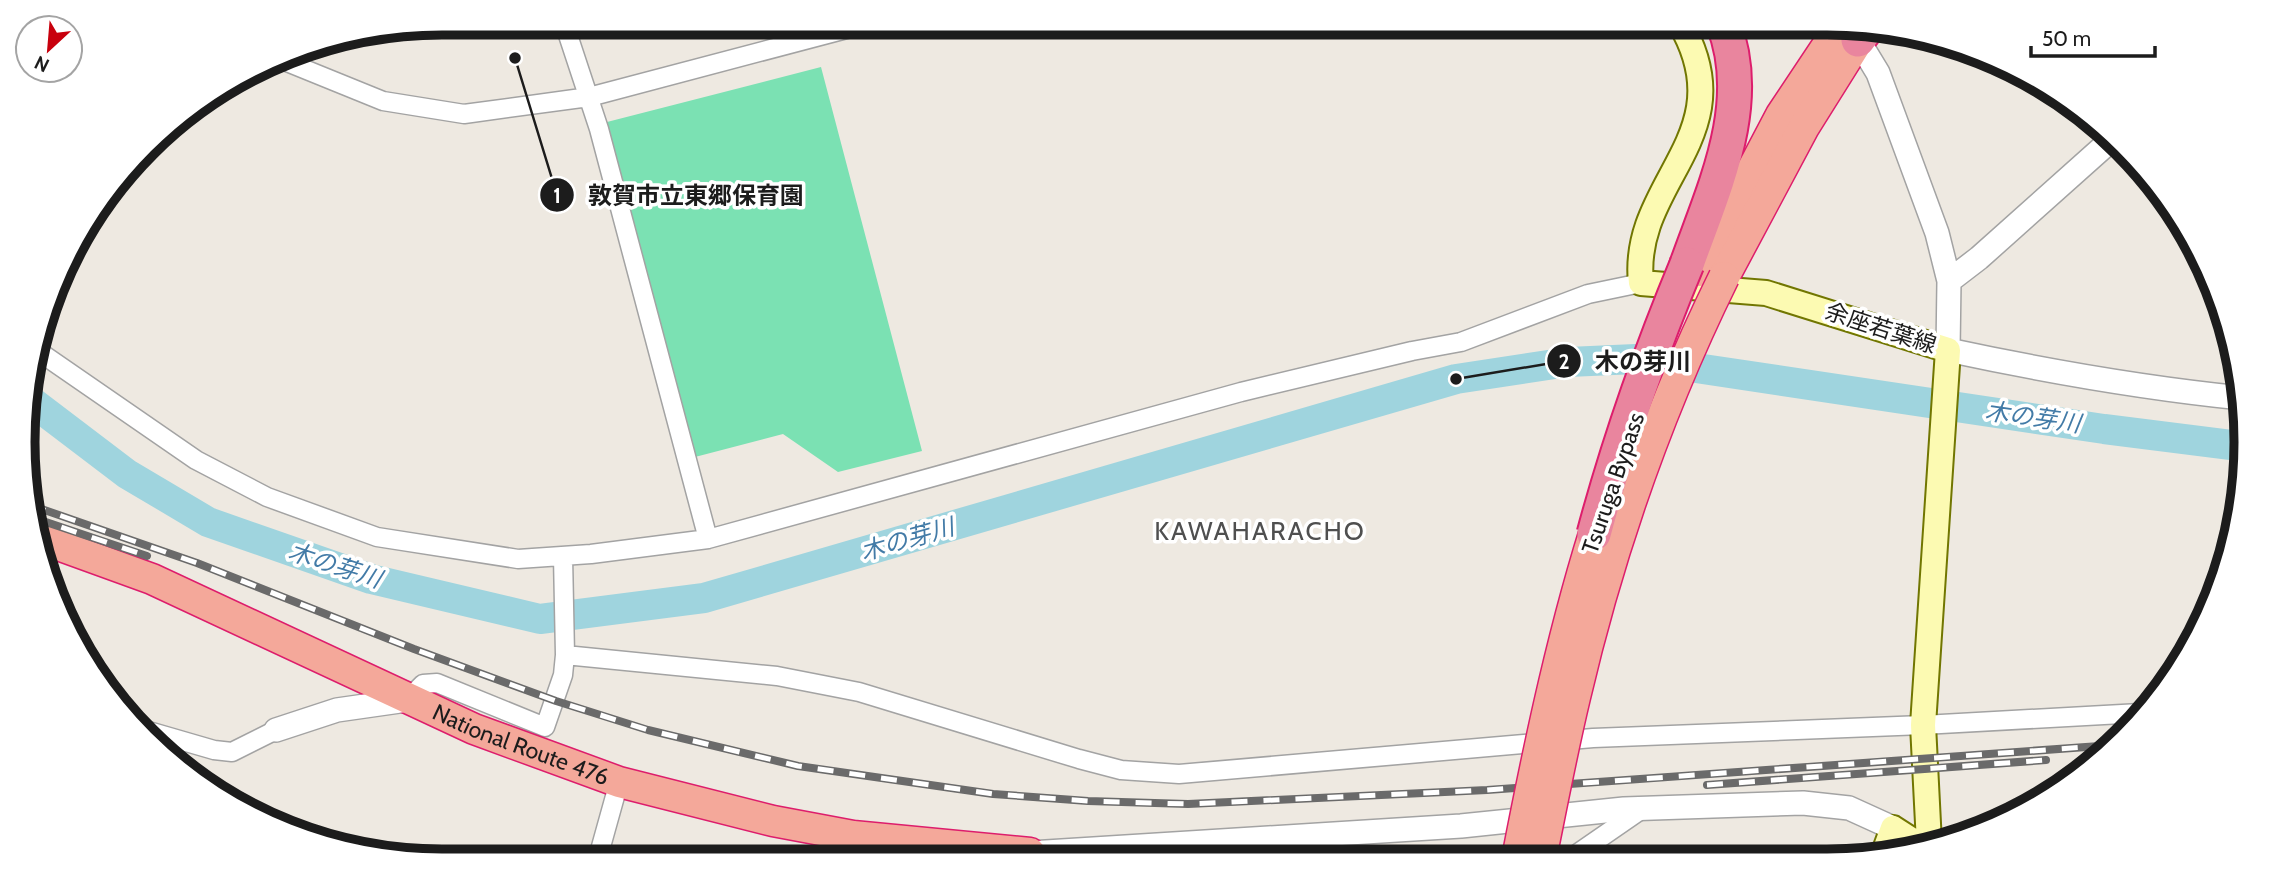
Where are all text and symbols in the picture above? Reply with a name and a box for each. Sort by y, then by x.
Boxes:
north arrow [14,14,84,84]
scale bar [2031,14,2155,58]
text: 50 m [2042,26,2091,51]
text: N [31,51,53,77]
callout: 敦賀市立東郷保育園 [539,173,818,218]
text: 敦賀市立東郷保育園 [588,181,804,210]
text: 1 [553,183,561,208]
street label: 余座若葉線 [1822,297,1940,359]
callout: 木の芽川 [1546,339,1705,384]
text: 木の芽川 [1595,347,1691,376]
text: 2 [1558,349,1570,374]
water label: 木の芽川 [1983,396,2086,438]
street label: Tsuruga Bypass [1576,409,1650,557]
water label: 木の芽川 [857,511,960,566]
district label: KAWAHARACHO [1154,515,1366,547]
water label: 木の芽川 [285,536,388,595]
street label: National Route 476 [428,698,613,791]

